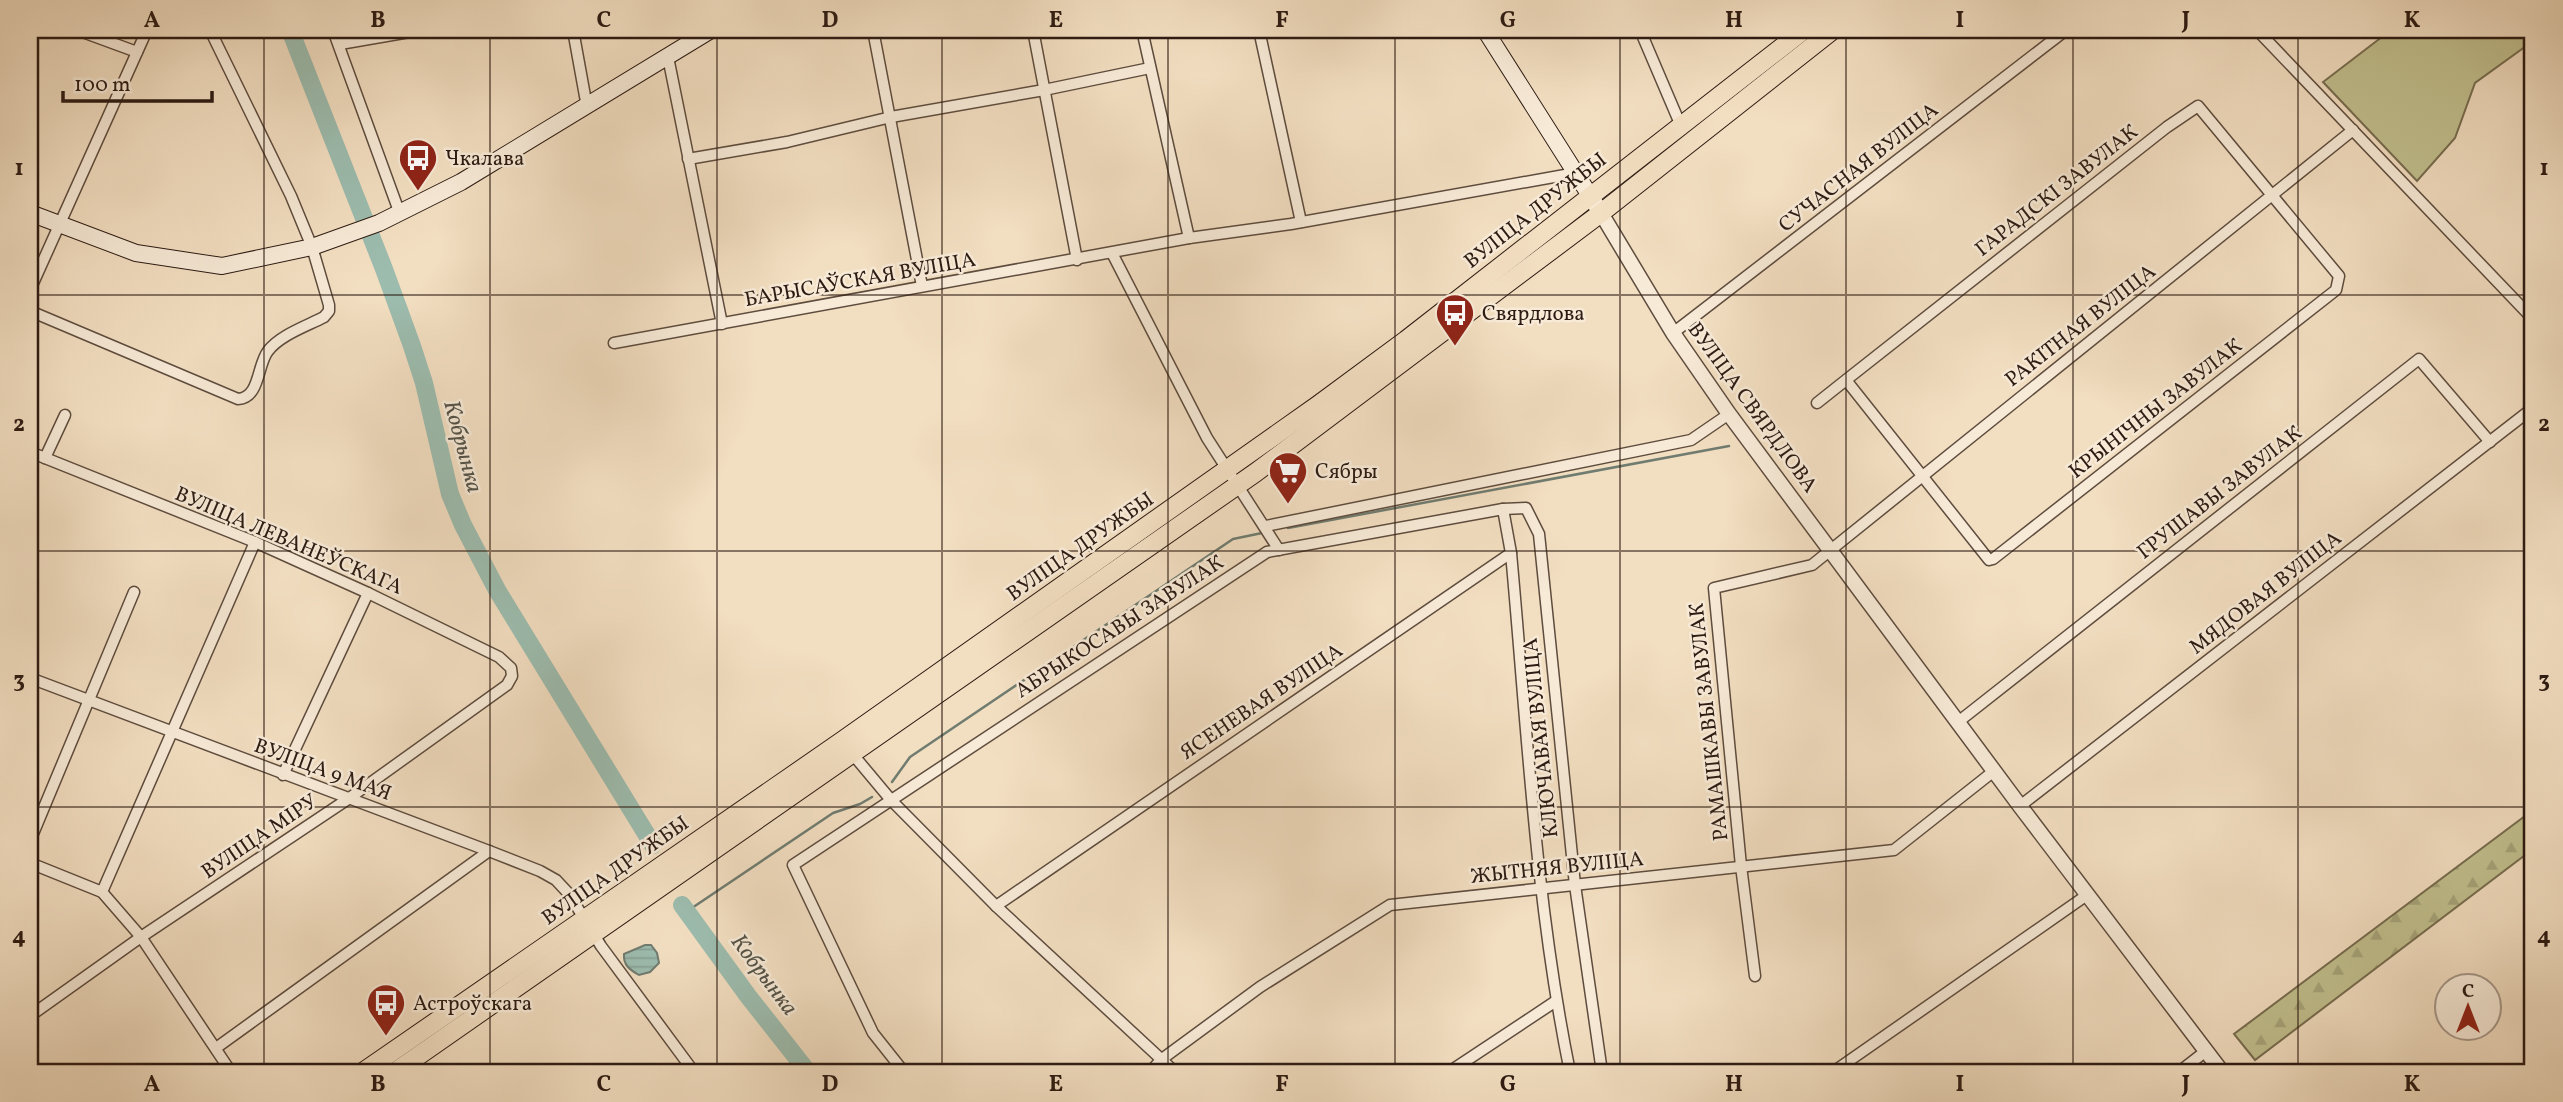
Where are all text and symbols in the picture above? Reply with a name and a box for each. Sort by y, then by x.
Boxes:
text: A [144,5,160,37]
text: B [370,5,386,37]
text: C [597,5,611,37]
text: D [822,5,839,37]
text: E [1049,5,1063,37]
text: F [1275,5,1289,37]
text: G [1500,5,1516,37]
text: H [1725,5,1743,37]
text: I [1956,5,1964,37]
text: J [2181,5,2190,37]
text: K [2404,5,2421,37]
scale bar [63,60,212,104]
text: 100 m [74,71,131,100]
street label: СУЧАСНАЯ ВУЛІЦА [1773,96,1945,240]
street label: ГАРАДСКІ ЗАВУЛАК [1969,118,2144,264]
bus stop icon: Чкалава [397,137,439,192]
place label: Чкалава [445,145,524,174]
street label: ВУЛІЦА ДРУЖБЫ [1459,146,1613,276]
text: 1 [14,153,24,185]
text: 1 [2539,153,2549,185]
street label: БАРЫСАЎСКАЯ ВУЛІЦА [742,246,978,315]
street label: РАКІТНАЯ ВУЛІЦА [1999,258,2163,394]
bus stop icon: Свярдлова [1434,292,1476,347]
place label: Свярдлова [1482,300,1585,329]
street label: ВУЛІЦА СВЯРДЛОВА [1680,317,1824,499]
street label: КРЫНІЧНЫ ЗАВУЛАК [2063,332,2249,486]
water label: Кобрынка [434,397,490,496]
text: 2 [13,409,25,441]
text: 2 [2538,409,2550,441]
street label: ГРУШАВЫ ЗАВУЛАК [2131,420,2308,567]
supermarket icon: Сябры [1267,450,1309,505]
place label: Сябры [1315,458,1378,487]
street label: ВУЛІЦА ЛЕВАНЕЎСКАГА [170,480,407,603]
street label: ВУЛІЦА ДРУЖБЫ [1001,485,1160,609]
street label: МЯДОВАЯ ВУЛІЦА [2184,524,2348,662]
street label: АБРЫКОСАВЫ ЗАВУЛАК [1010,549,1230,706]
street label: РАМАШКАВЫ ЗАВУЛАК [1683,601,1736,842]
street label: КЛЮЧАВАЯ ВУЛІЦА [1517,636,1566,839]
street label: ЯСЕНЕВАЯ ВУЛІЦА [1175,637,1349,768]
text: 3 [13,665,25,697]
text: 3 [2538,665,2550,697]
street label: ВУЛІЦА 9 МАЯ [250,732,395,809]
street label: ВУЛІЦА МІРУ [196,787,324,887]
street label: ВУЛІЦА ДРУЖБЫ [536,809,695,933]
street label: ЖЫТНЯЯ ВУЛІЦА [1469,845,1645,892]
text: 4 [12,921,26,953]
text: 4 [2537,921,2551,953]
water label: Кобрынка [722,928,805,1023]
north arrow [2434,972,2504,1042]
text: С [2462,979,2474,1005]
bus stop icon: Астроўскага [365,982,407,1037]
place label: Астроўскага [413,990,532,1019]
text: A [144,1069,160,1101]
text: B [370,1069,386,1101]
text: C [597,1069,611,1101]
text: D [822,1069,839,1101]
text: E [1049,1069,1063,1101]
text: F [1275,1069,1289,1101]
text: G [1500,1069,1516,1101]
text: H [1725,1069,1743,1101]
text: I [1956,1069,1964,1101]
text: J [2181,1069,2190,1101]
text: K [2404,1069,2421,1101]

